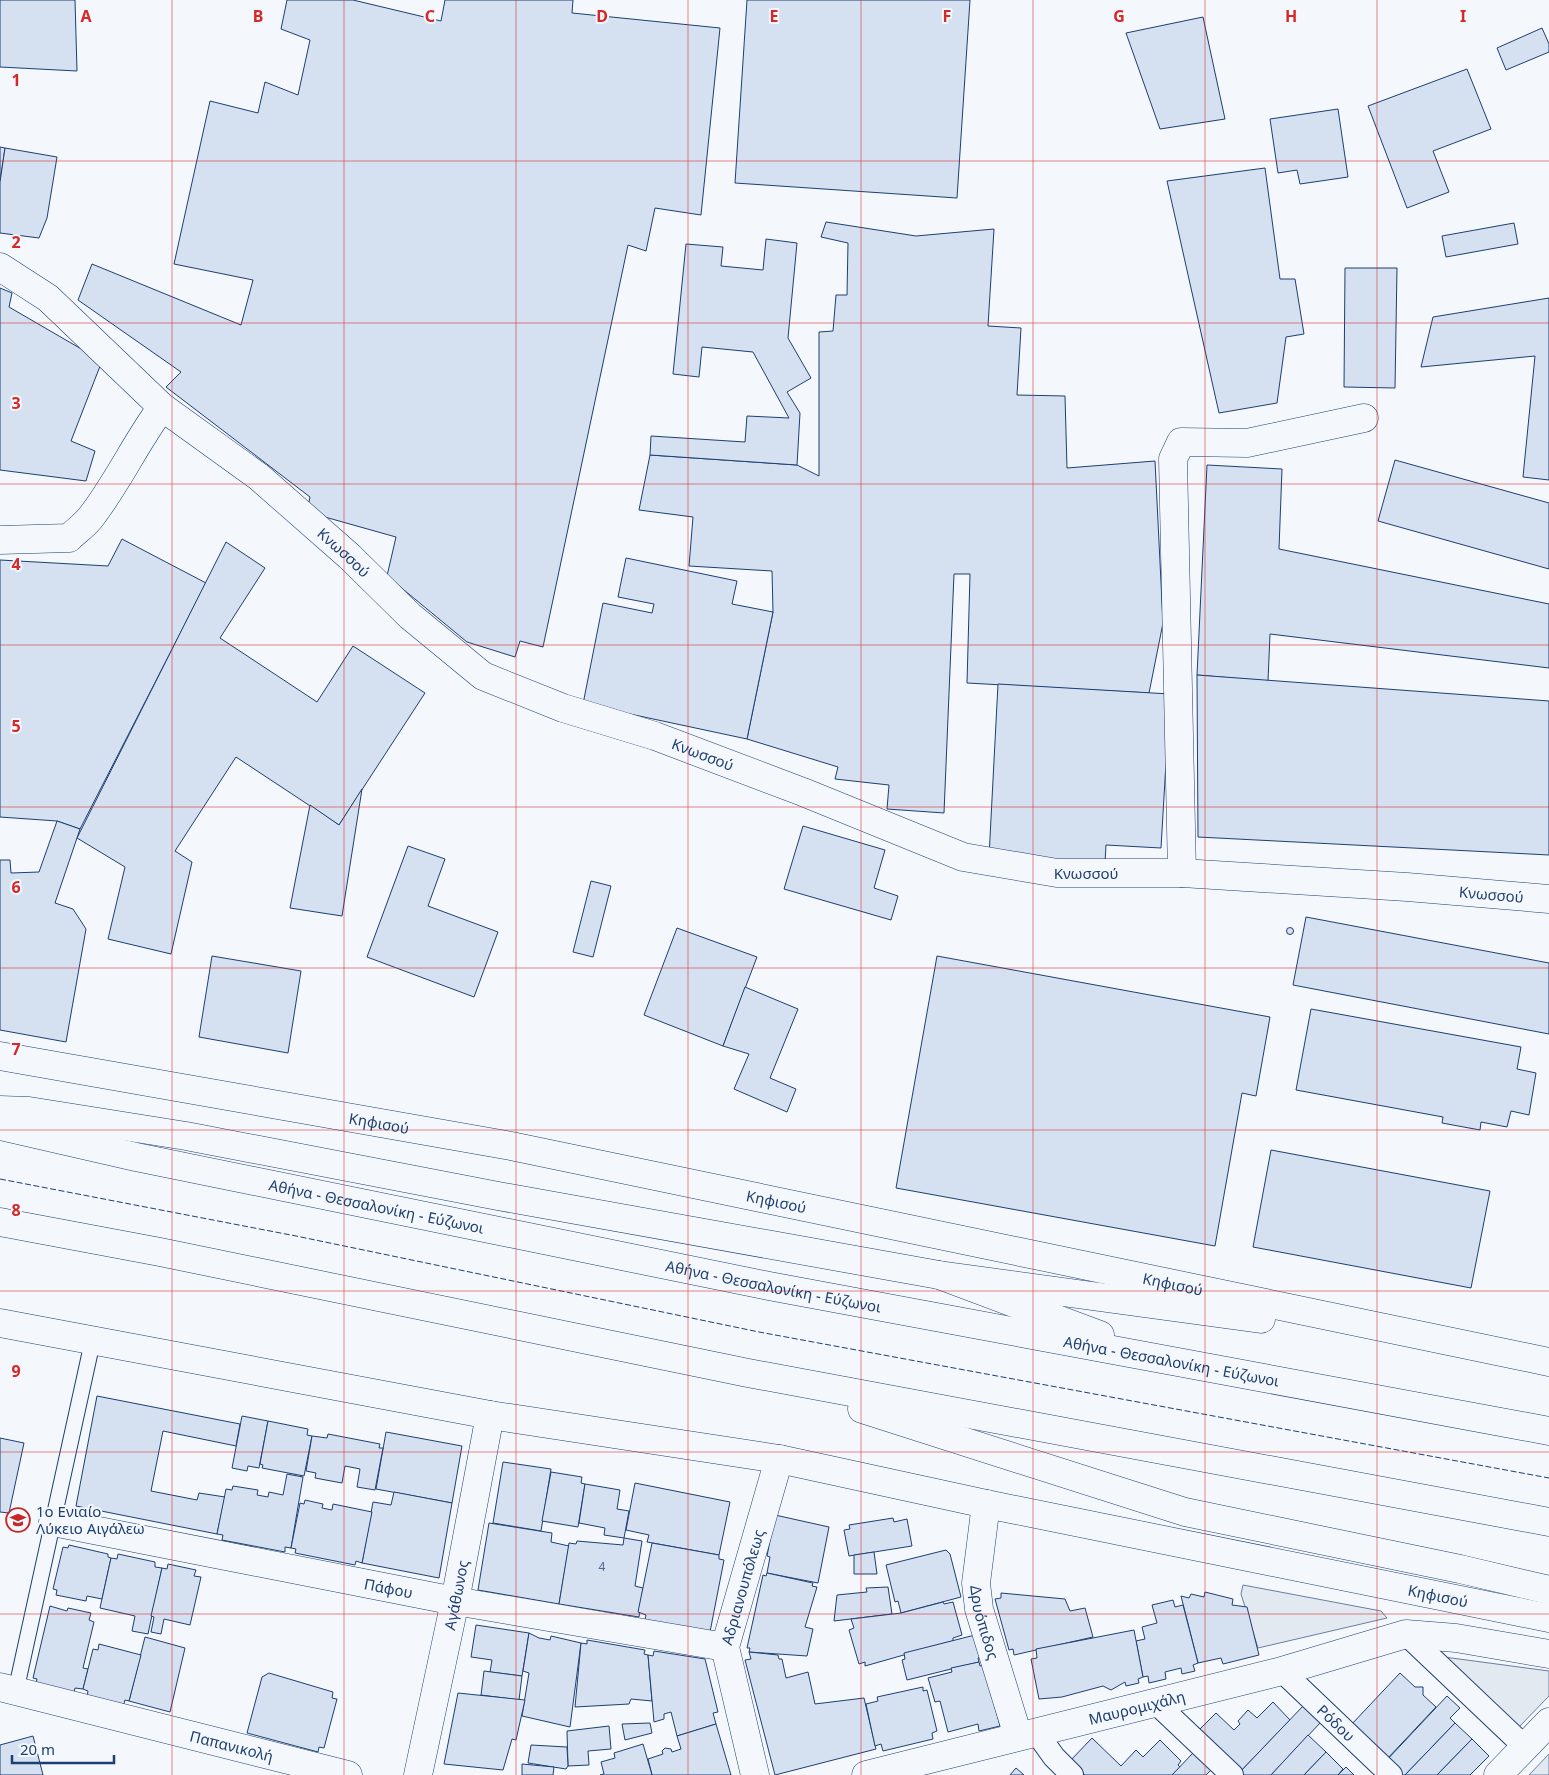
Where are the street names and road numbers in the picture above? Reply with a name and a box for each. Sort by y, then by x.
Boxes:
street label: Κνωσσού [313,523,375,581]
street label: Κνωσσού [669,733,737,775]
street label: Κνωσσού [1054,863,1118,883]
street label: Κνωσσού [1458,881,1524,907]
street label: Κηφισού [347,1108,411,1138]
street label: Αθήνα - Θεσσαλονίκη - Εύζωνοι [267,1174,486,1238]
street label: Κηφισού [745,1185,808,1217]
street label: Αθήνα - Θεσσαλονίκη - Εύζωνοι [664,1255,883,1317]
street label: Κηφισού [1141,1268,1205,1300]
street label: Αθήνα - Θεσσαλονίκη - Εύζωνοι [1062,1331,1281,1391]
street label: Αδριανουπόλεως [716,1527,768,1647]
street label: Αγάθωνος [439,1558,473,1632]
street label: Πάφου [363,1573,415,1602]
street label: Κηφισού [1406,1580,1470,1611]
street label: Δρυόπιδος [966,1584,1004,1662]
street label: Μαυρομιχάλη [1086,1686,1187,1729]
street label: Ρόδου [1313,1700,1359,1746]
street label: Παπανικολή [188,1725,276,1766]

